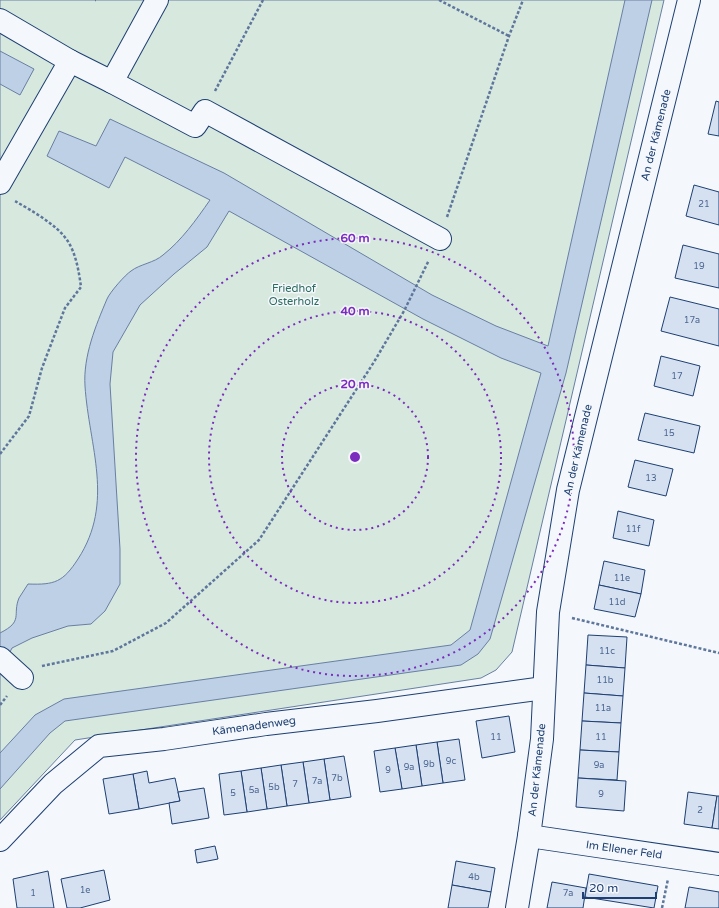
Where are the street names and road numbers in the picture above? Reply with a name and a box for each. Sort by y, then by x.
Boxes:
street label: An der Kämenade [638,88,674,182]
street label: An der Kämenade [561,403,595,497]
street label: Kämenadenweg [211,714,297,738]
street label: An der Kämenade [526,723,548,817]
street label: Im Ellener Feld [585,838,663,862]

